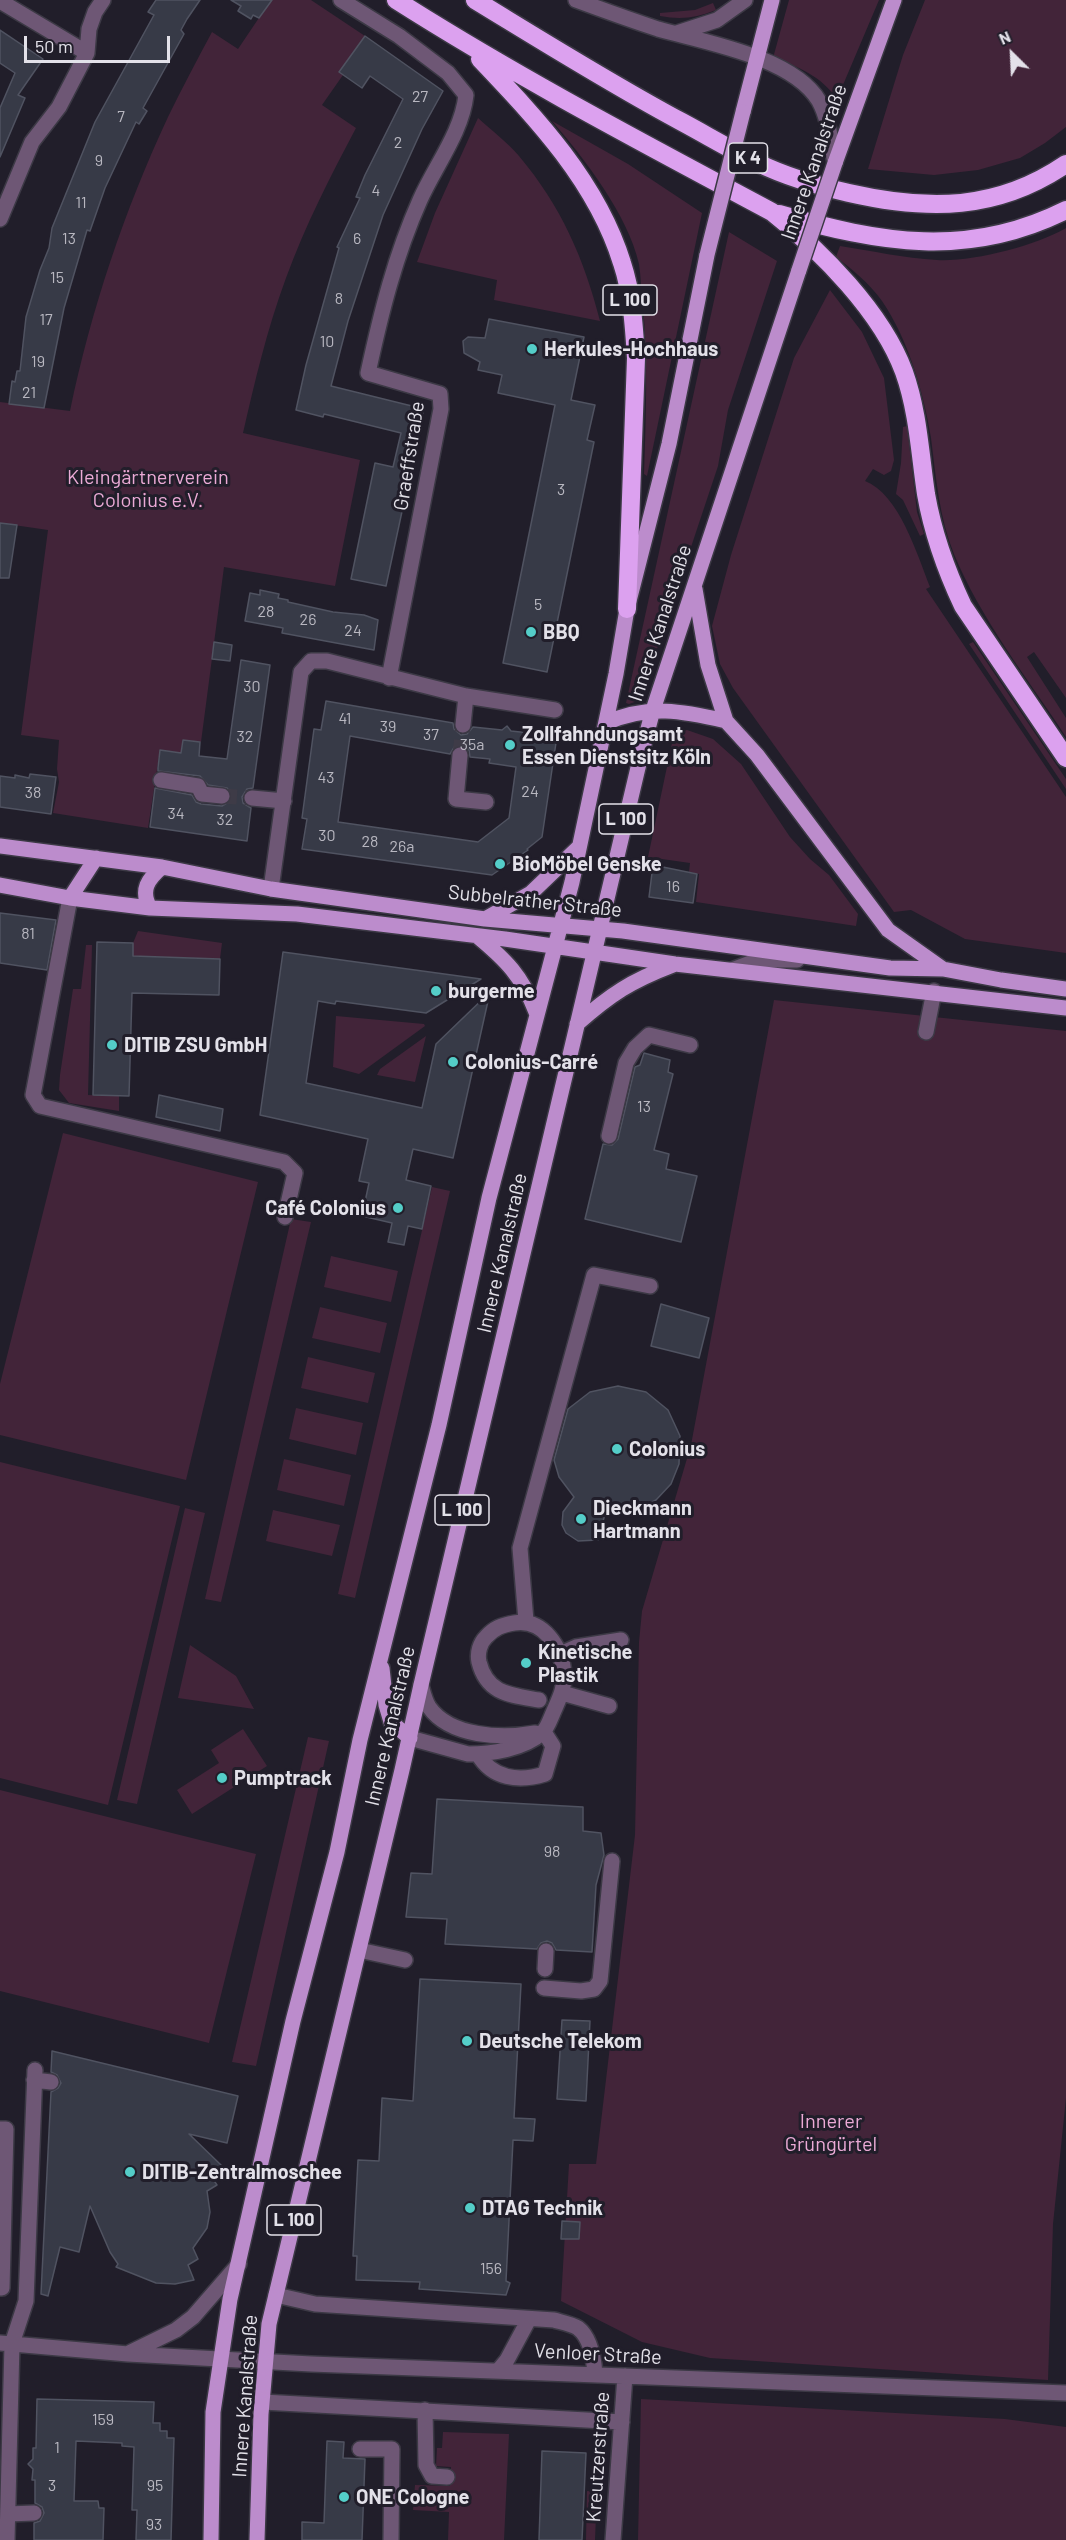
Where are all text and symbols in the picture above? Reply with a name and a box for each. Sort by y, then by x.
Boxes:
scale bar [27,24,172,62]
north arrow [982,24,1042,84]
text: N [996,26,1013,48]
text: 50 m [35,35,73,57]
street label: Innere Kanalstraße [776,81,852,243]
house number: 27 [412,87,428,107]
house number: 7 [117,107,125,127]
house number: 2 [394,133,402,153]
road number: K 4 [728,143,768,173]
house number: 9 [95,151,103,171]
house number: 4 [372,181,380,201]
house number: 11 [75,193,87,213]
house number: 13 [62,229,76,249]
house number: 6 [353,229,361,249]
house number: 15 [50,268,64,288]
road number: L 100 [603,285,657,315]
house number: 8 [335,289,343,309]
house number: 17 [39,310,53,330]
house number: 10 [320,332,334,352]
place label: Herkules-Hochhaus [544,337,718,361]
marker: Herkules-Hochhaus [525,342,539,356]
house number: 19 [31,352,45,372]
house number: 21 [22,383,36,403]
street label: Graeffstraße [389,400,429,512]
park label: Kleingärtnerverein Colonius e.V. [67,465,229,512]
house number: 3 [557,480,565,500]
street label: Innere Kanalstraße [623,542,697,704]
house number: 5 [534,595,542,615]
house number: 28 [258,602,274,622]
house number: 26 [300,610,316,630]
place label: BBQ [543,620,580,644]
house number: 24 [344,621,362,641]
marker: BBQ [524,625,538,639]
house number: 30 [243,677,261,697]
house number: 41 [339,709,351,729]
house number: 39 [380,717,396,737]
place label: Zollfahndungsamt Essen Dienstsitz Köln [522,722,711,769]
house number: 37 [423,725,439,745]
house number: 32 [237,727,253,747]
house number: 35a [460,735,484,755]
marker: Zollfahndungsamt Essen Dienstsitz Köln [503,738,517,752]
house number: 43 [317,768,335,788]
house number: 24 [521,782,539,802]
house number: 38 [25,783,41,803]
house number: 34 [167,804,185,824]
road number: L 100 [599,804,653,834]
house number: 32 [217,810,233,830]
house number: 30 [318,826,336,846]
house number: 28 [362,832,378,852]
house number: 26a [390,837,414,857]
place label: BioMöbel Genske [512,852,662,876]
marker: BioMöbel Genske [493,857,507,871]
house number: 16 [666,877,680,897]
street label: Subbelrather Straße [447,880,623,922]
house number: 81 [21,924,35,944]
place label: burgerme [448,979,535,1003]
marker: burgerme [429,984,443,998]
place label: DITIB ZSU GmbH [124,1033,267,1057]
marker: DITIB ZSU GmbH [105,1038,119,1052]
place label: Colonius-Carré [465,1050,598,1074]
marker: Colonius-Carré [446,1055,460,1069]
house number: 13 [637,1097,651,1117]
street label: Innere Kanalstraße [472,1171,532,1335]
place label: Café Colonius [265,1196,386,1220]
marker: Café Colonius [391,1201,405,1215]
place label: Colonius [629,1437,705,1461]
marker: Colonius [610,1442,624,1456]
road number: L 100 [435,1495,489,1525]
place label: Dieckmann Hartmann [593,1496,692,1543]
marker: Dieckmann Hartmann [574,1512,588,1526]
place label: Kinetische Plastik [538,1640,632,1687]
street label: Innere Kanalstraße [360,1644,420,1808]
marker: Kinetische Plastik [519,1656,533,1670]
place label: Pumptrack [234,1766,332,1790]
marker: Pumptrack [215,1771,229,1785]
house number: 98 [544,1842,560,1862]
place label: Deutsche Telekom [479,2029,642,2053]
marker: Deutsche Telekom [460,2034,474,2048]
park label: Innerer Grüngürtel [785,2109,877,2156]
place label: DITIB-Zentralmoschee [142,2160,342,2184]
marker: DITIB-Zentralmoschee [123,2165,137,2179]
place label: DTAG Technik [482,2196,603,2220]
marker: DTAG Technik [463,2201,477,2215]
road number: L 100 [267,2205,321,2235]
house number: 156 [480,2259,502,2279]
street label: Innere Kanalstraße [227,2314,263,2478]
street label: Venloer Straße [534,2339,662,2369]
street label: Kreutzerstraße [581,2391,615,2523]
house number: 159 [92,2410,114,2430]
house number: 1 [54,2438,60,2458]
house number: 3 [48,2476,56,2496]
house number: 95 [147,2476,163,2496]
place label: ONE Cologne [356,2485,469,2509]
marker: ONE Cologne [337,2490,351,2504]
house number: 93 [146,2515,162,2535]

